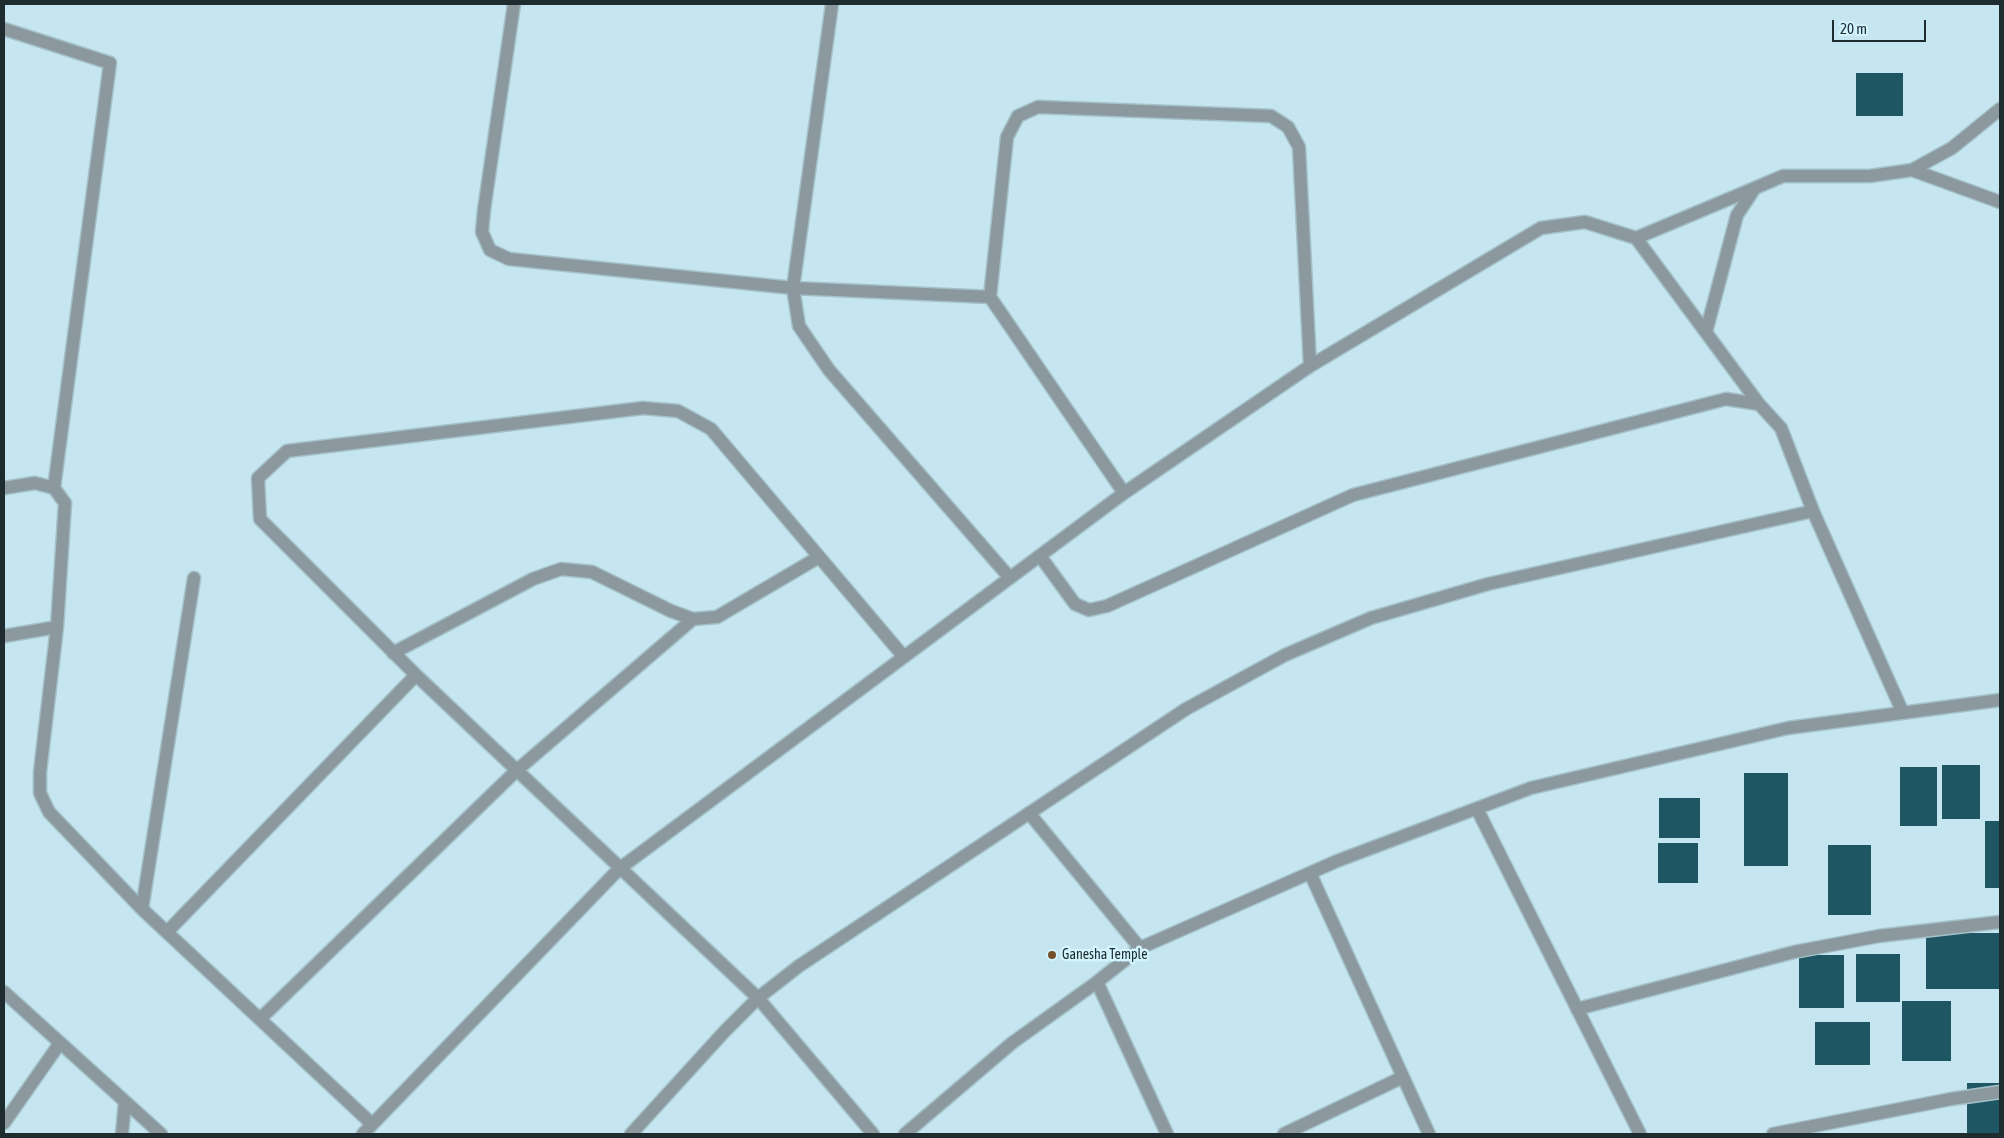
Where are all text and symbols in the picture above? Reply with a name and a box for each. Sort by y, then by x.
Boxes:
scale bar [1834,10,1928,42]
text: 20 m [1840,20,1867,37]
place label: Ganesha Temple [1062,947,1148,963]
marker: Ganesha Temple [1046,949,1058,961]

